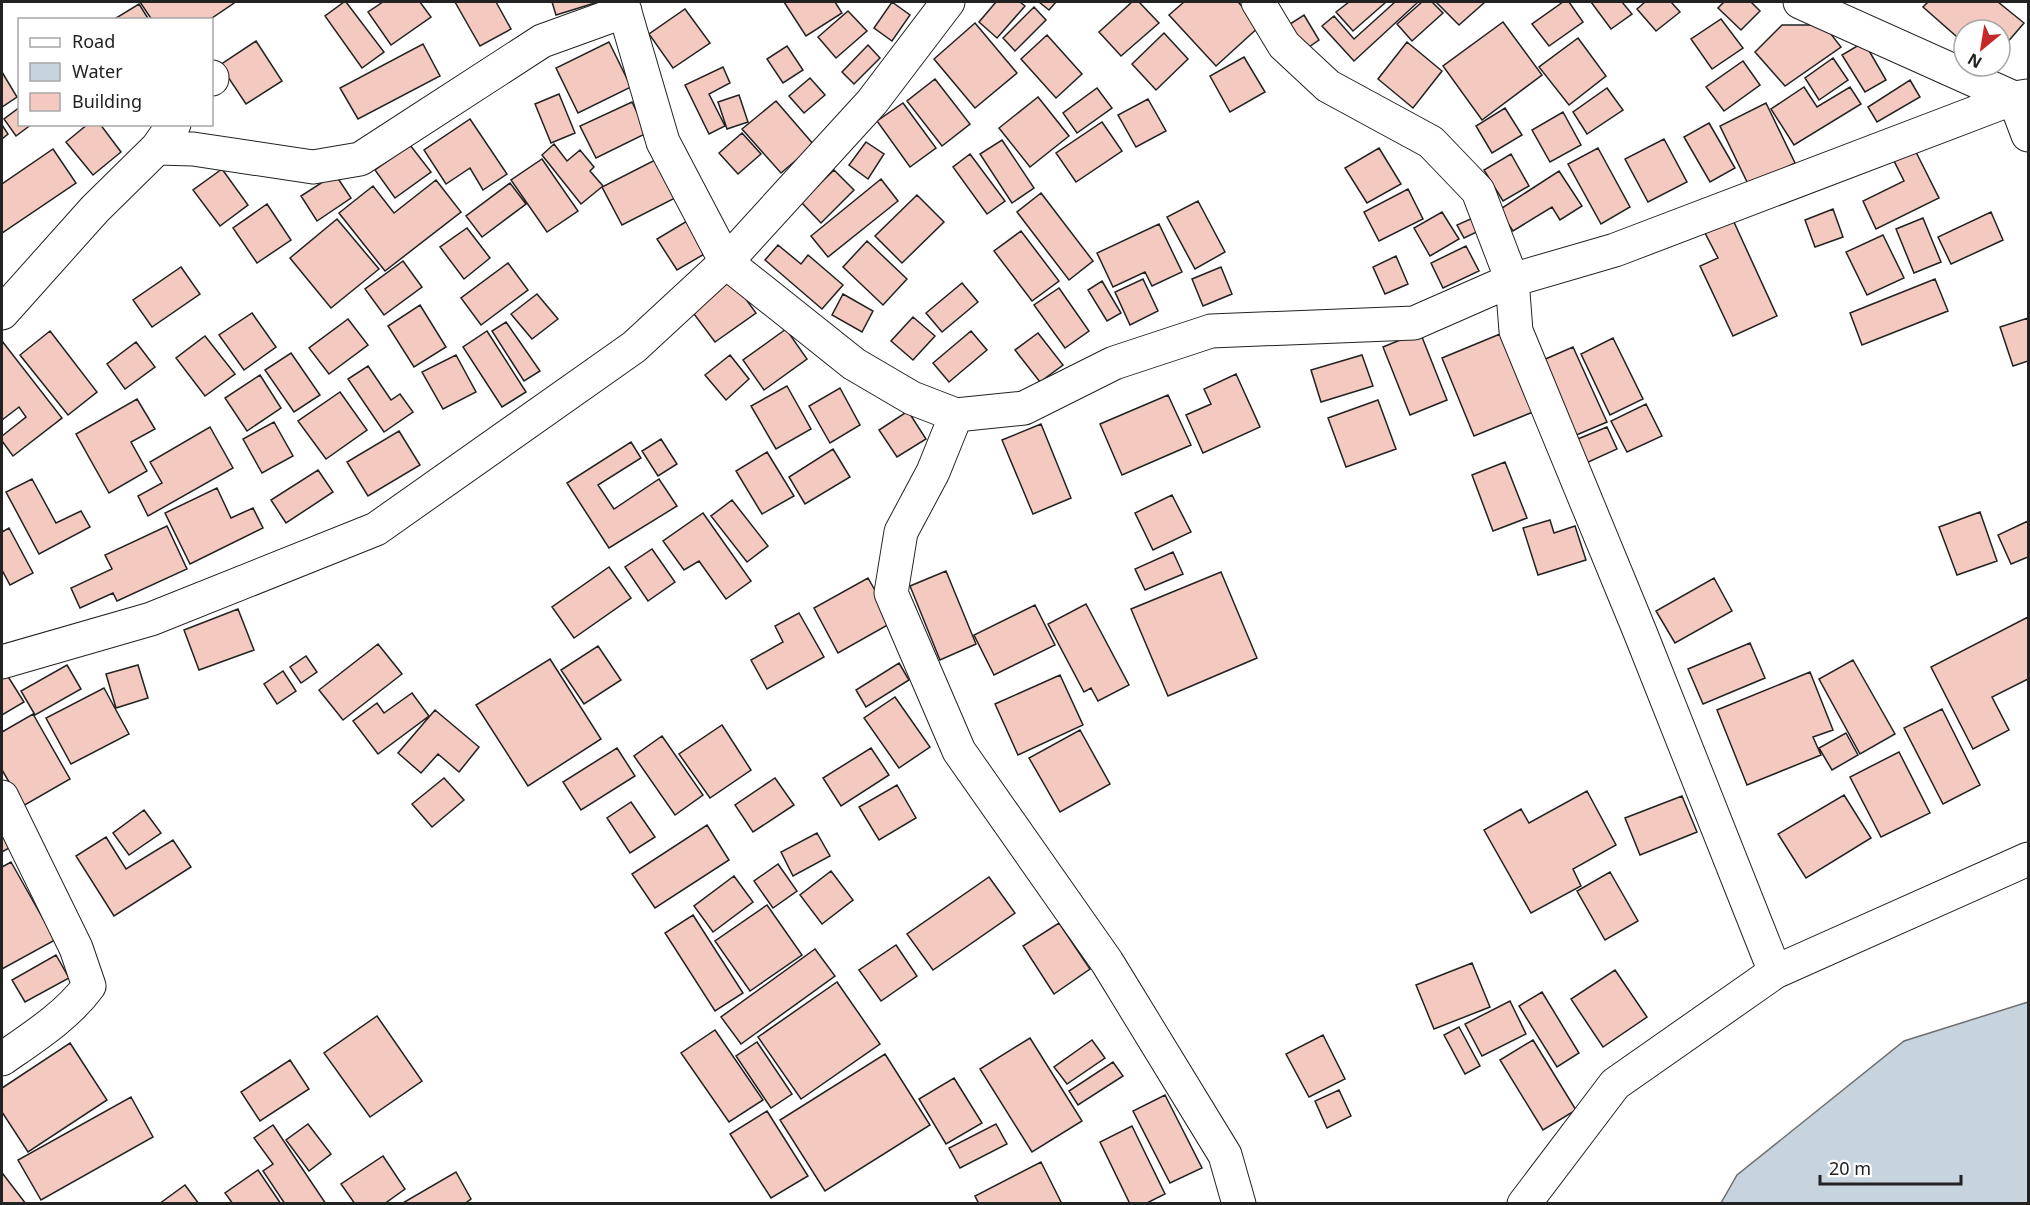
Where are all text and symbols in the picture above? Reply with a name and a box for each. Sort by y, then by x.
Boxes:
legend [18,18,213,126]
north arrow [1952,18,2012,78]
text: Road [72,29,115,53]
text: N [1963,48,1986,74]
text: Water [72,59,123,83]
text: Building [72,89,142,113]
scale bar [1820,1148,1961,1186]
text: 20 m [1829,1156,1871,1180]

